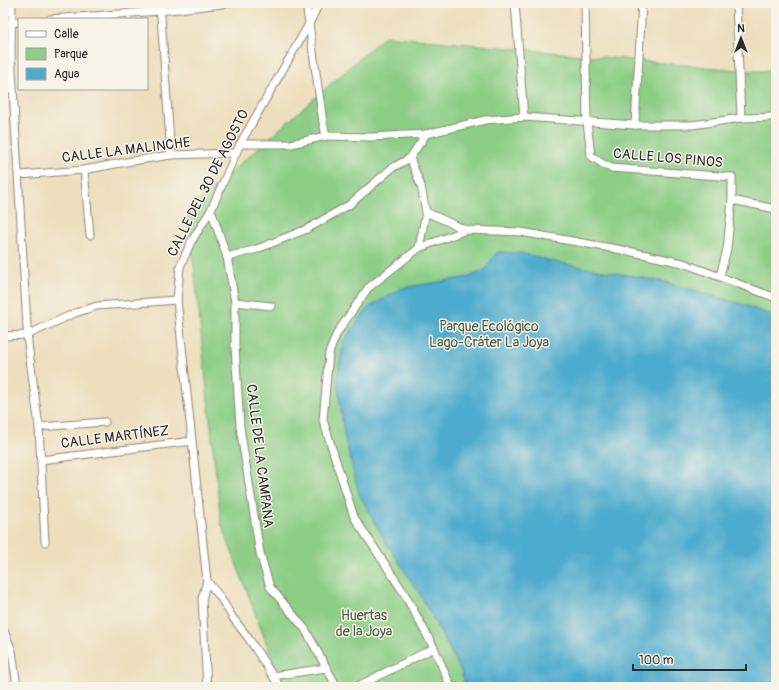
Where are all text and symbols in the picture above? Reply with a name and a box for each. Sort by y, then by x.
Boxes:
legend [18,18,148,90]
north arrow [721,18,761,58]
text: N [737,22,745,35]
text: Calle [54,27,79,42]
text: Parque [54,47,88,62]
text: Agua [54,67,80,82]
street label: CALLE DEL 30 DE AGOSTO [164,107,252,259]
street label: CALLE LA MALINCHE [61,134,191,166]
street label: CALLE LOS PINOS [612,145,724,171]
park label: Parque Ecológico Lago-Cráter La Joya [429,318,549,351]
street label: CALLE DE LA CAMPANA [243,383,277,529]
street label: CALLE MARTÍNEZ [60,421,171,452]
park label: Huertas de la Joya [336,607,392,640]
scale bar [633,646,746,672]
text: 100 m [639,653,674,668]

